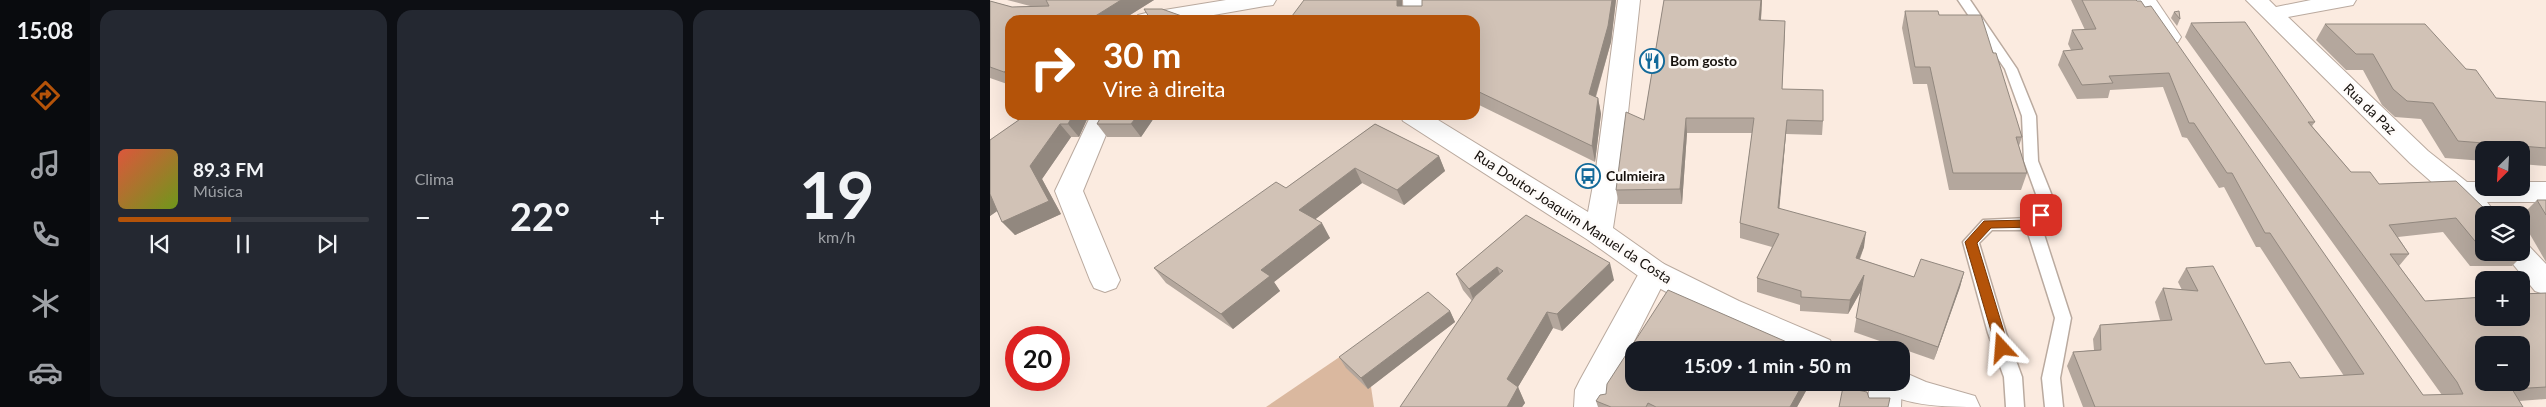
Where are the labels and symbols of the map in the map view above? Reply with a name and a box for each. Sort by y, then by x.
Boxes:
restaurant icon: Bom gosto [1639,48,1665,74]
place label: Bom gosto [1670,52,1737,69]
street label: Rua da Paz [2340,79,2400,138]
north arrow [2475,141,2530,196]
street label: Rua Doutor Joaquim Manuel da Costa [1471,146,1675,287]
bus stop icon: Culmieira [1575,163,1601,189]
place label: Culmieira [1606,167,1665,184]
pin [2020,194,2062,236]
position arrow [1975,321,2027,373]
speed limit sign: 20 [1005,326,1070,391]

